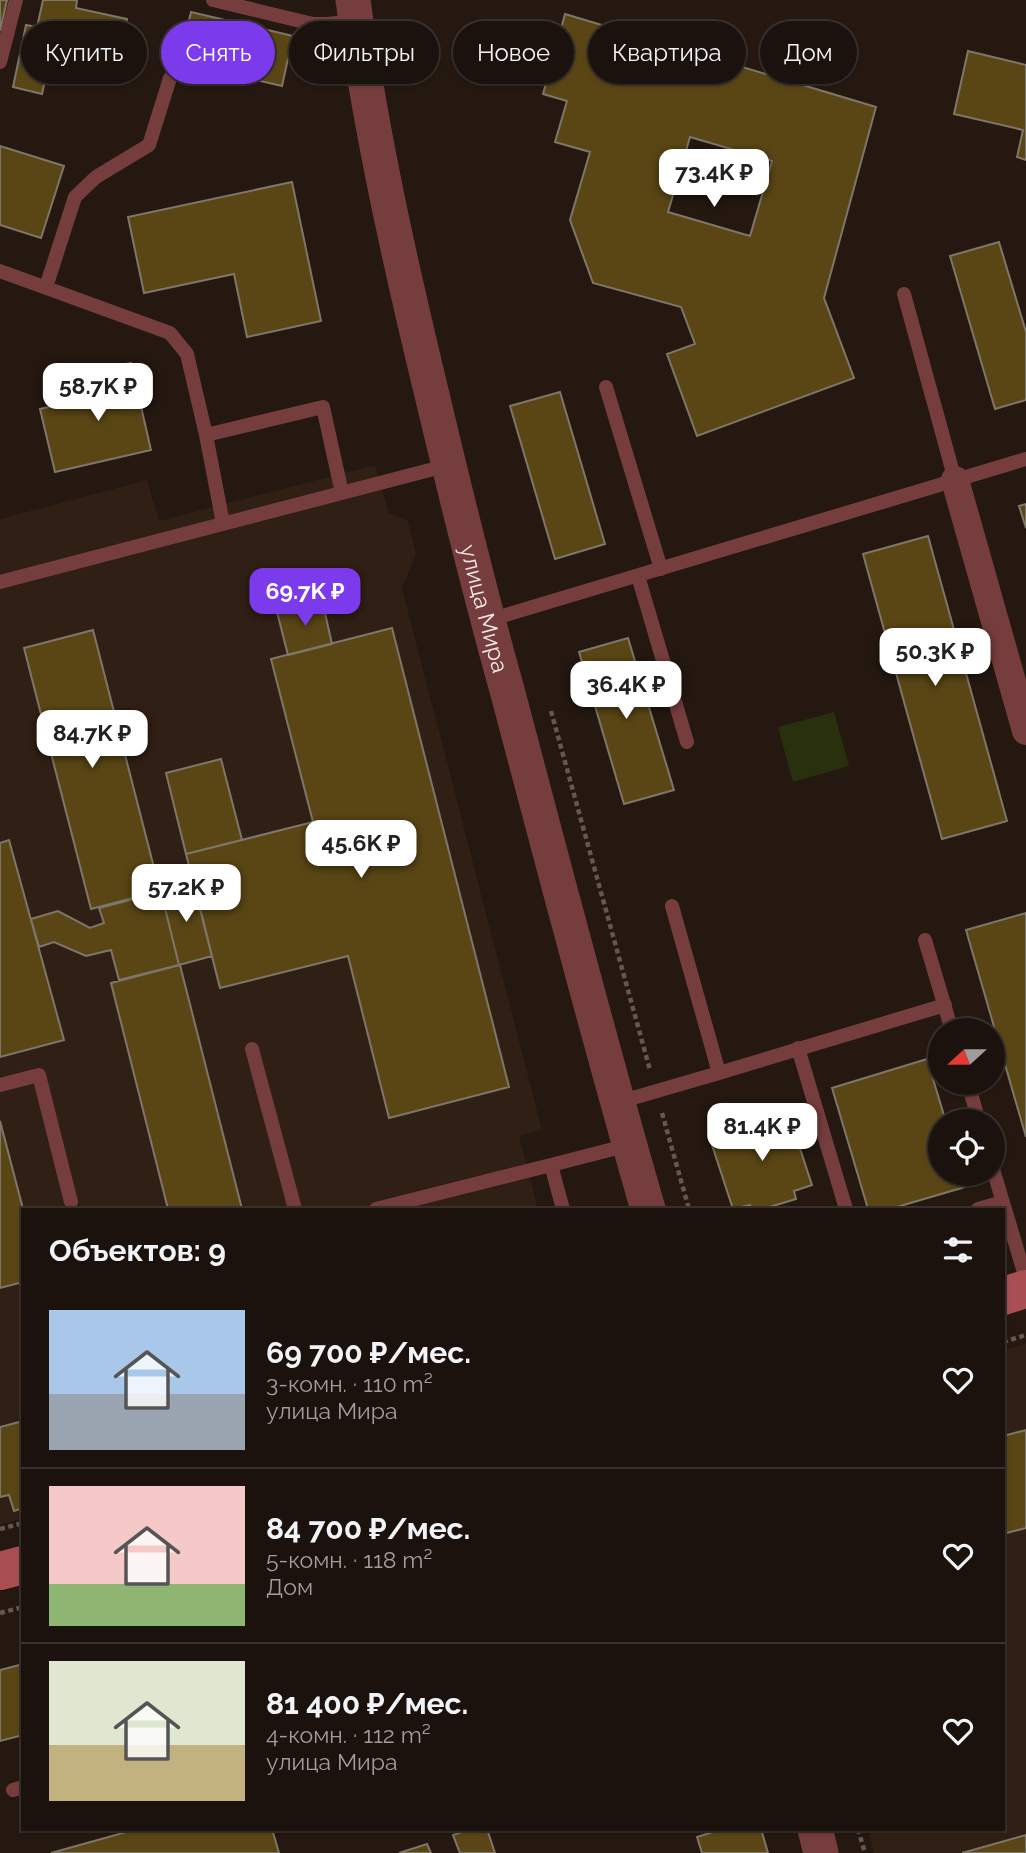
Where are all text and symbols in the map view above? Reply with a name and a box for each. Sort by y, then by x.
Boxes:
chip: Купить [21,21,147,84]
chip: Снять [161,21,275,84]
chip: Фильтры [289,21,439,84]
chip: Новое [453,21,574,84]
chip: Квартира [588,21,746,84]
chip: Дом [760,21,857,84]
pin: 73.4K ₽ [649,150,779,209]
text: 73.4K ₽ [675,158,753,185]
pin: 58.7K ₽ [33,364,163,423]
text: 58.7K ₽ [59,372,137,399]
street label: улица Мира [455,541,515,676]
pin: 69.7K ₽ [240,568,370,628]
text: 69.7K ₽ [265,577,345,604]
pin: 50.3K ₽ [870,628,1000,688]
text: 50.3K ₽ [896,637,974,664]
pin: 36.4K ₽ [561,662,691,721]
text: 36.4K ₽ [586,670,666,697]
pin: 84.7K ₽ [27,710,157,770]
text: 84.7K ₽ [53,719,131,746]
pin: 45.6K ₽ [296,820,426,880]
text: 45.6K ₽ [321,829,401,856]
pin: 57.2K ₽ [121,864,251,924]
text: 57.2K ₽ [148,873,224,900]
north arrow [928,1018,1004,1096]
map controls [928,1018,1005,1186]
pin: 81.4K ₽ [697,1104,827,1163]
button: locate [928,1109,1005,1186]
text: 81.4K ₽ [723,1112,801,1139]
icon: filters [939,1231,977,1269]
text: Объектов: 9 [49,1233,226,1268]
text: 69 700 ₽/мес. [266,1335,471,1370]
icon: home [105,1338,189,1422]
icon: heart [939,1361,977,1399]
text: 3-комн. · 110 m² [266,1370,433,1397]
text: улица Мира [266,1397,398,1424]
text: 84 700 ₽/мес. [266,1511,470,1546]
icon: home [105,1514,189,1598]
icon: heart [939,1537,977,1575]
text: 5-комн. · 118 m² [266,1546,432,1573]
text: Дом [266,1573,313,1600]
text: 81 400 ₽/мес. [266,1686,468,1721]
icon: home [105,1689,189,1773]
icon: heart [939,1712,977,1750]
text: 4-комн. · 112 m² [266,1721,431,1748]
text: улица Мира [266,1748,398,1775]

